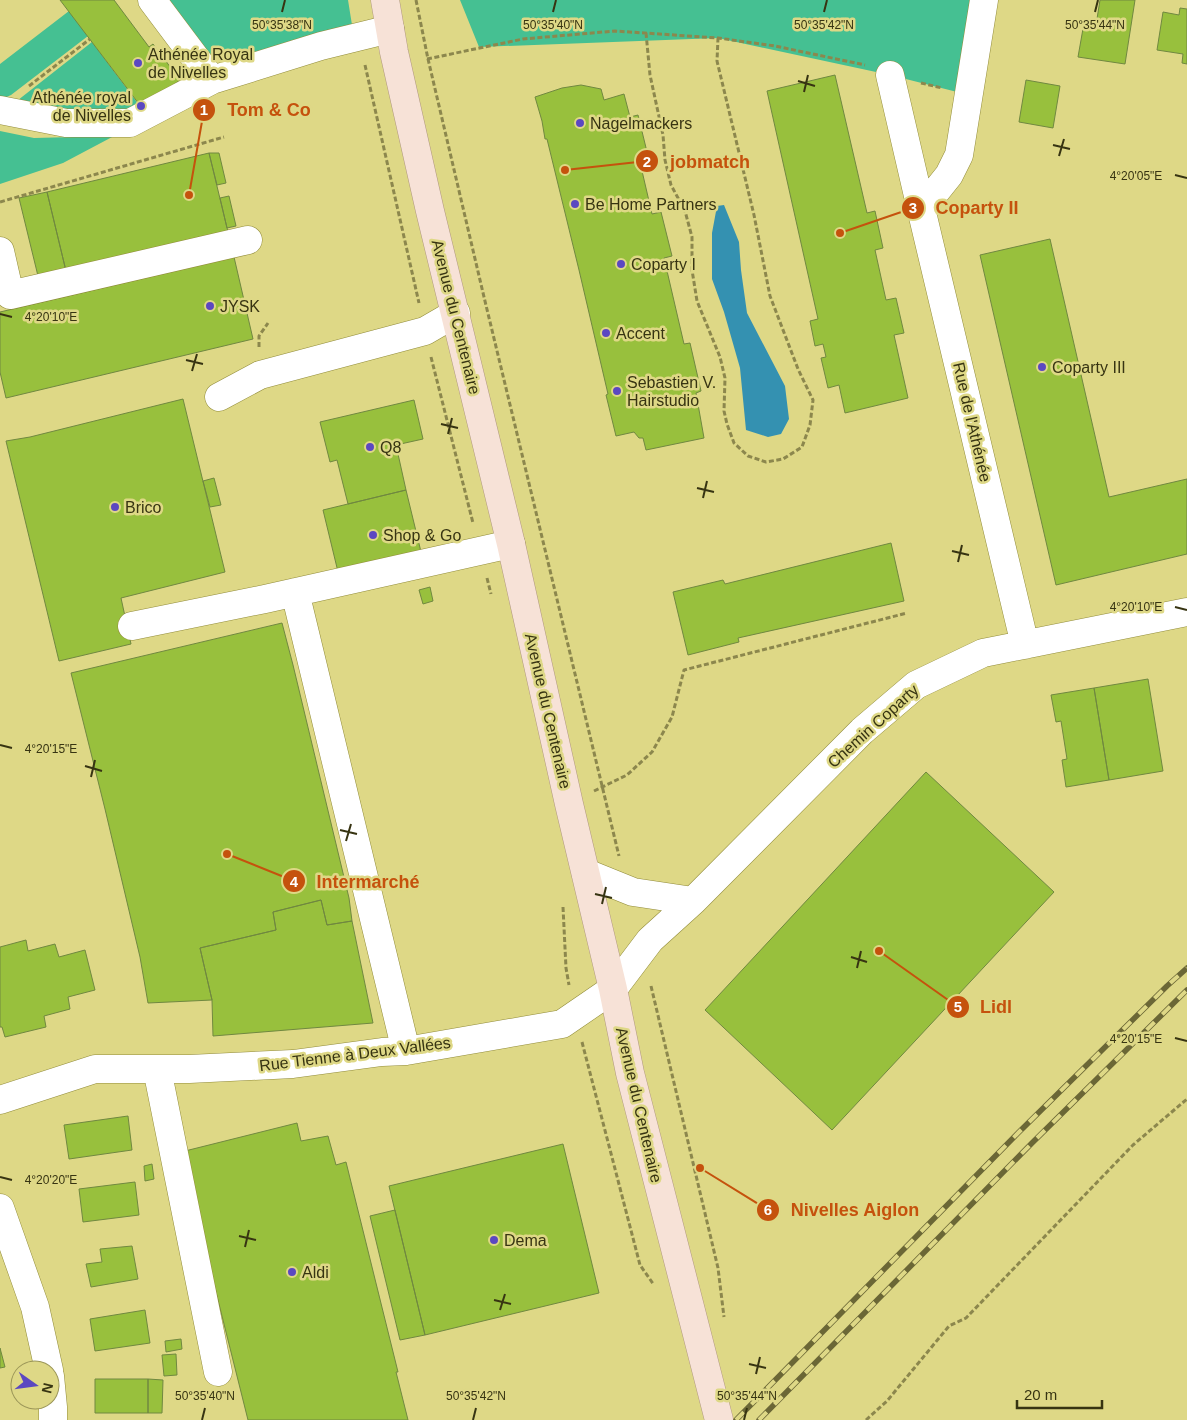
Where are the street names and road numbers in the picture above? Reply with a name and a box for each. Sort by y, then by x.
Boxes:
street label: Avenue du Centenaire [429,238,483,396]
street label: Rue de l'Athénée [950,361,994,484]
street label: Avenue du Centenaire [522,632,574,790]
street label: Chemin Coparty [824,681,922,771]
street label: Avenue du Centenaire [613,1026,665,1184]
street label: Rue Tienne à Deux Vallées [258,1034,452,1074]

